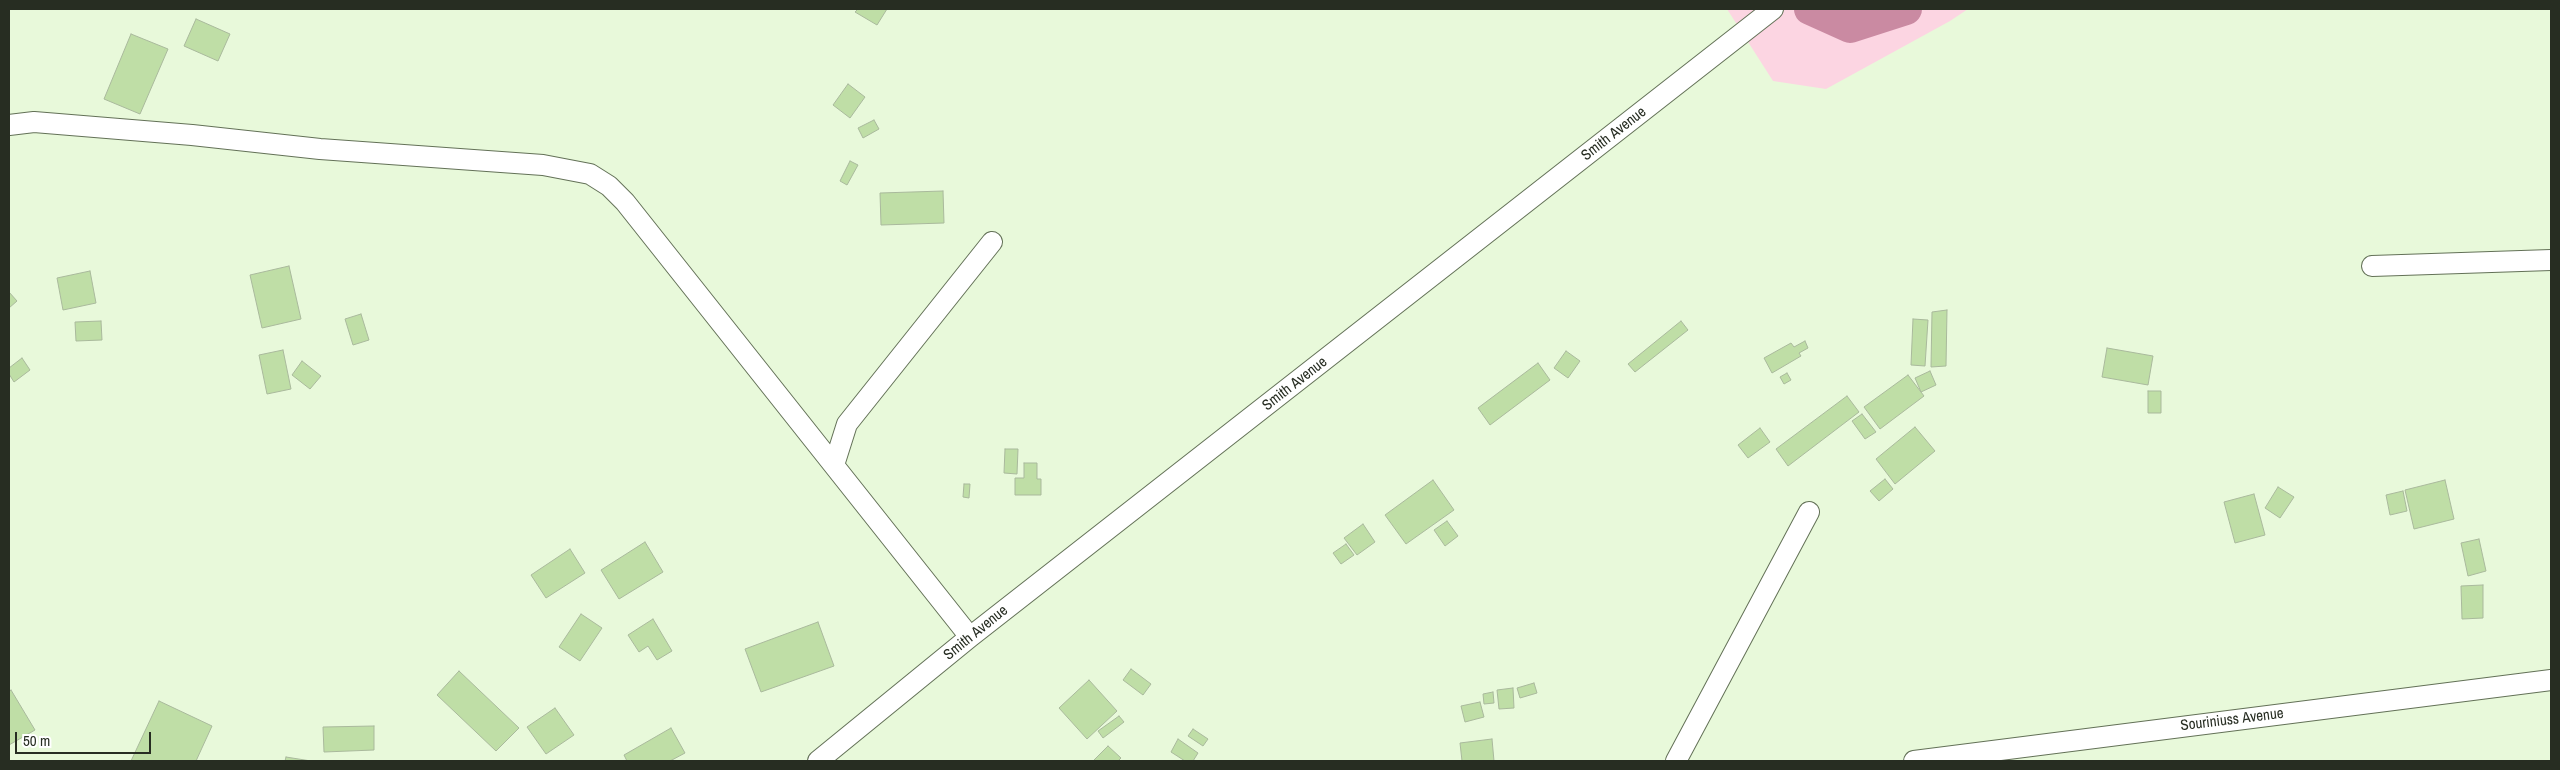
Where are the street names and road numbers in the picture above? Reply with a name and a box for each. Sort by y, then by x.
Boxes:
street label: Smith Avenue [1578,103,1650,165]
street label: Smith Avenue [1259,353,1331,415]
street label: Smith Avenue [940,602,1012,664]
street label: Souriniuss Avenue [2179,705,2285,735]

